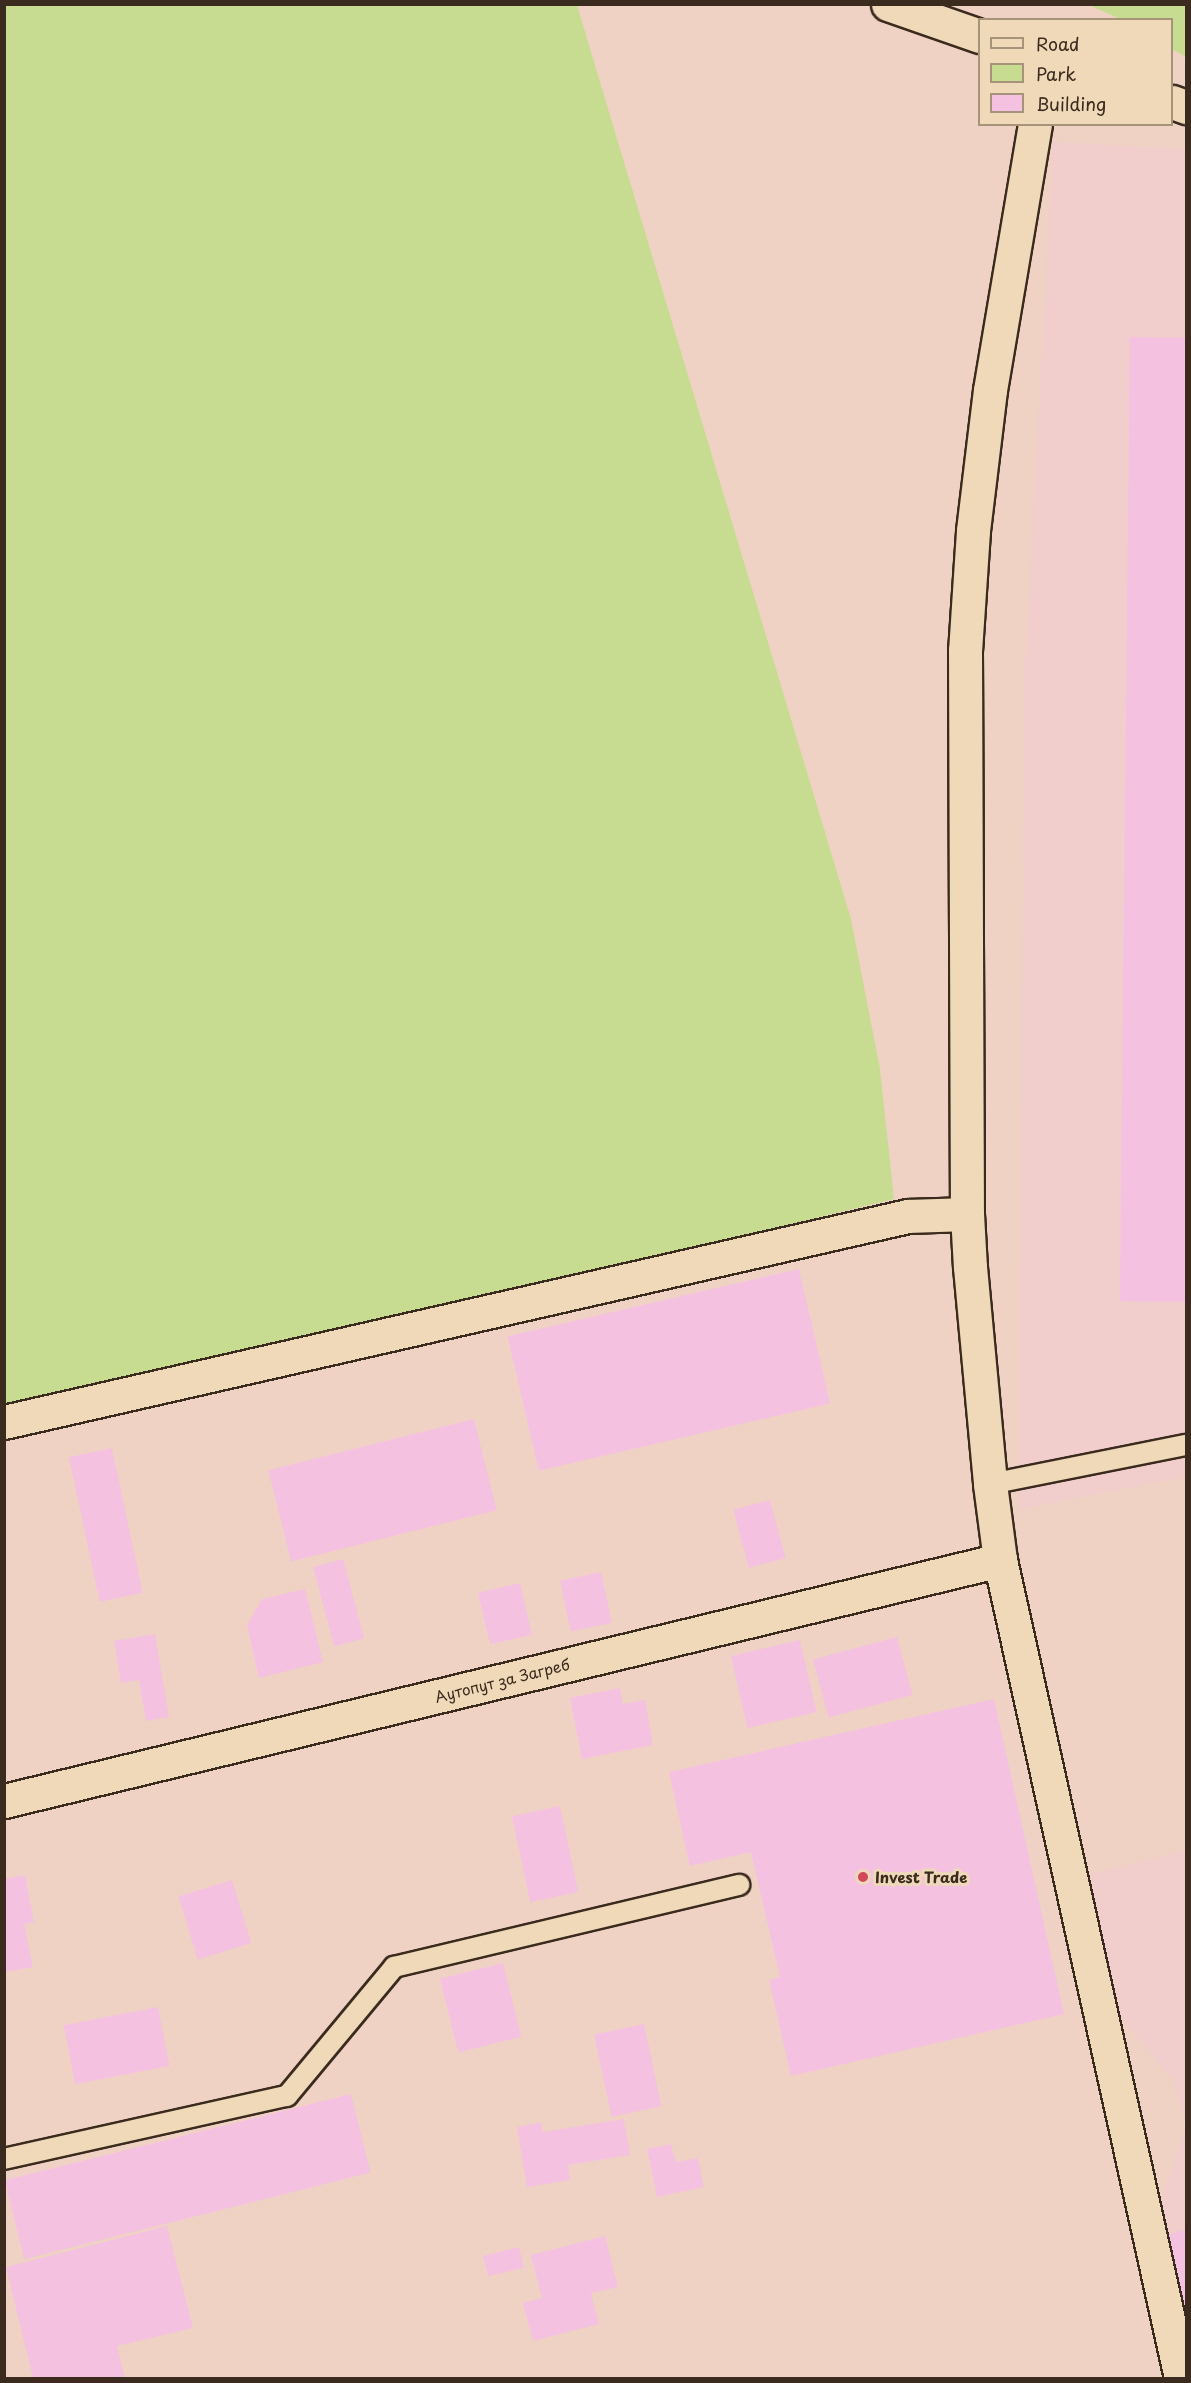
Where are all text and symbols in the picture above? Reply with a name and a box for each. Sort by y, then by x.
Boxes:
legend [978,18,1173,126]
text: Road [1036,30,1080,57]
text: Park [1036,60,1076,87]
text: Building [1036,90,1106,117]
street label: Аутопут за Загреб [432,1654,572,1706]
place label: Invest Trade [875,1868,968,1886]
marker: Invest Trade [856,1870,870,1884]

